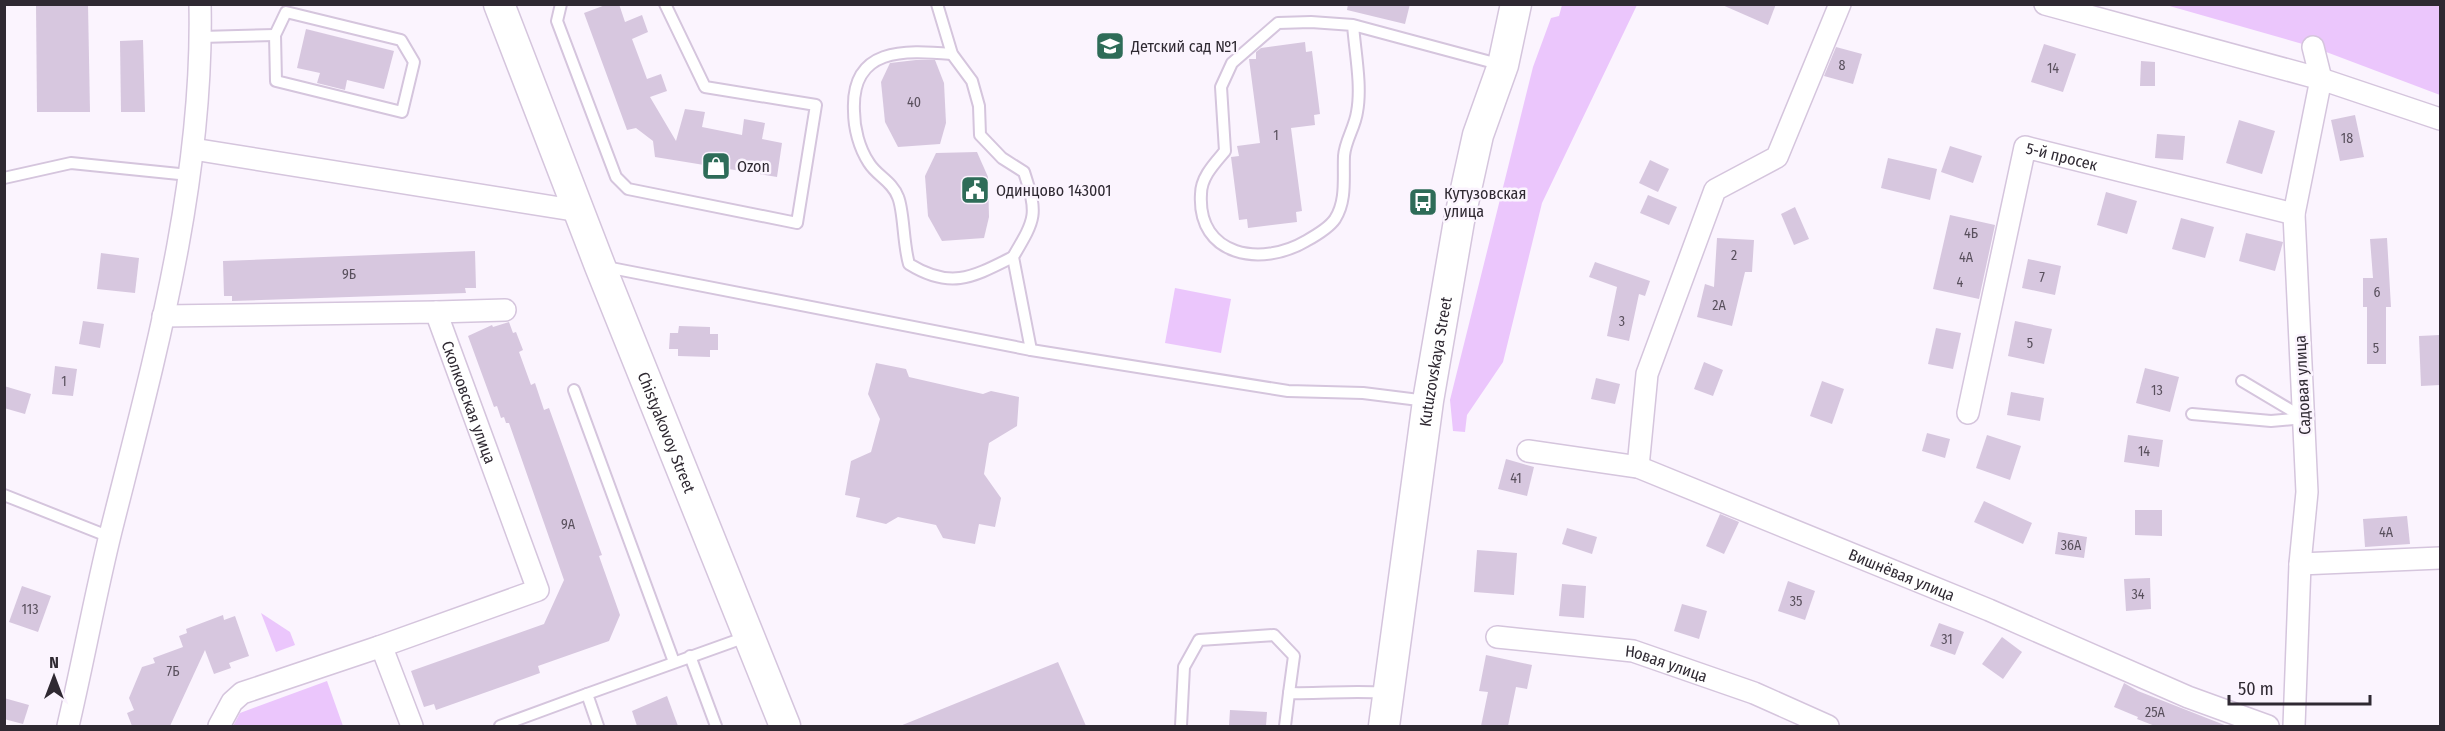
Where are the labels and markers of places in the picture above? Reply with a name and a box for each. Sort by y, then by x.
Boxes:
school or university icon: Детский сад №1 [1094,30,1126,62]
place label: Детский сад №1 [1130,37,1238,56]
shop icon: Ozon [700,150,732,182]
place label: Ozon [737,157,770,176]
public building icon: Одинцово 143001 [959,174,991,206]
place label: Одинцово 143001 [996,181,1111,200]
place label: Кутузовская улица [1444,184,1526,221]
bus stop icon: Кутузовская улица [1407,186,1439,218]

